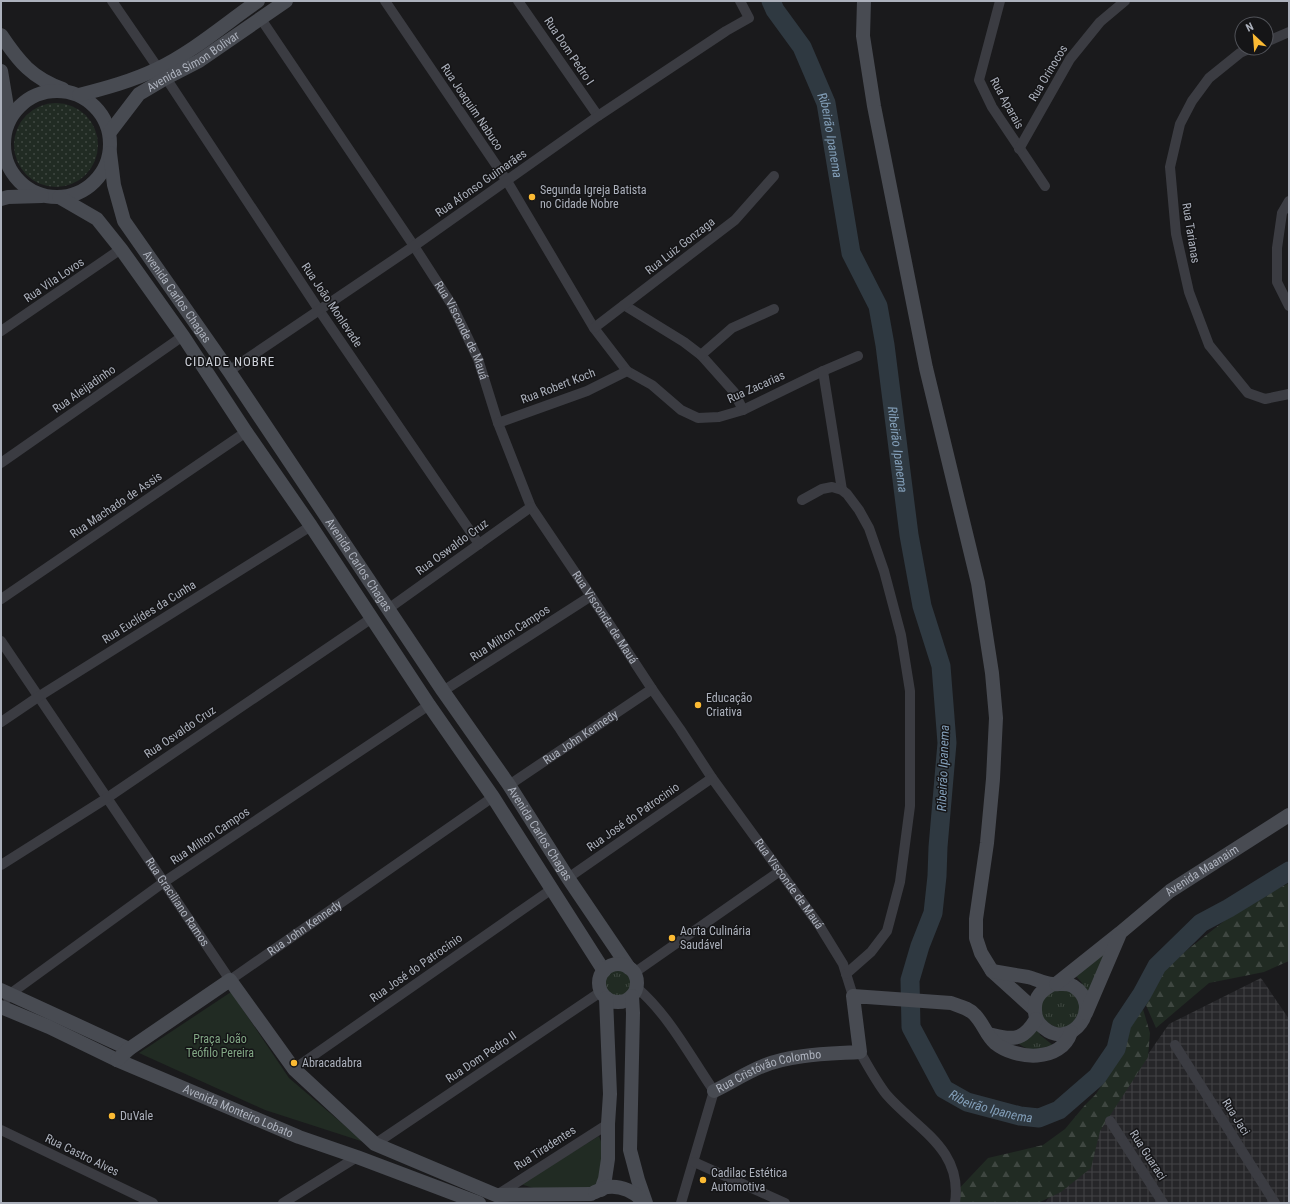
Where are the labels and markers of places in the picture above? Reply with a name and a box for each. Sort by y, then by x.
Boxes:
place label: Segunda Igreja Batista no Cidade Nobre [540,183,647,211]
marker: Segunda Igreja Batista no Cidade Nobre [527,192,537,202]
place label: Educação Criativa [706,691,752,719]
marker: Educação Criativa [693,700,703,710]
place label: Aorta Culinária Saudável [680,924,751,952]
marker: Aorta Culinária Saudável [667,933,677,943]
place label: Abracadabra [302,1056,362,1070]
marker: Abracadabra [289,1058,299,1068]
place label: DuVale [120,1109,154,1123]
marker: DuVale [107,1111,117,1121]
place label: Cadilac Estética Automotiva [711,1166,788,1194]
marker: Cadilac Estética Automotiva [698,1175,708,1185]

